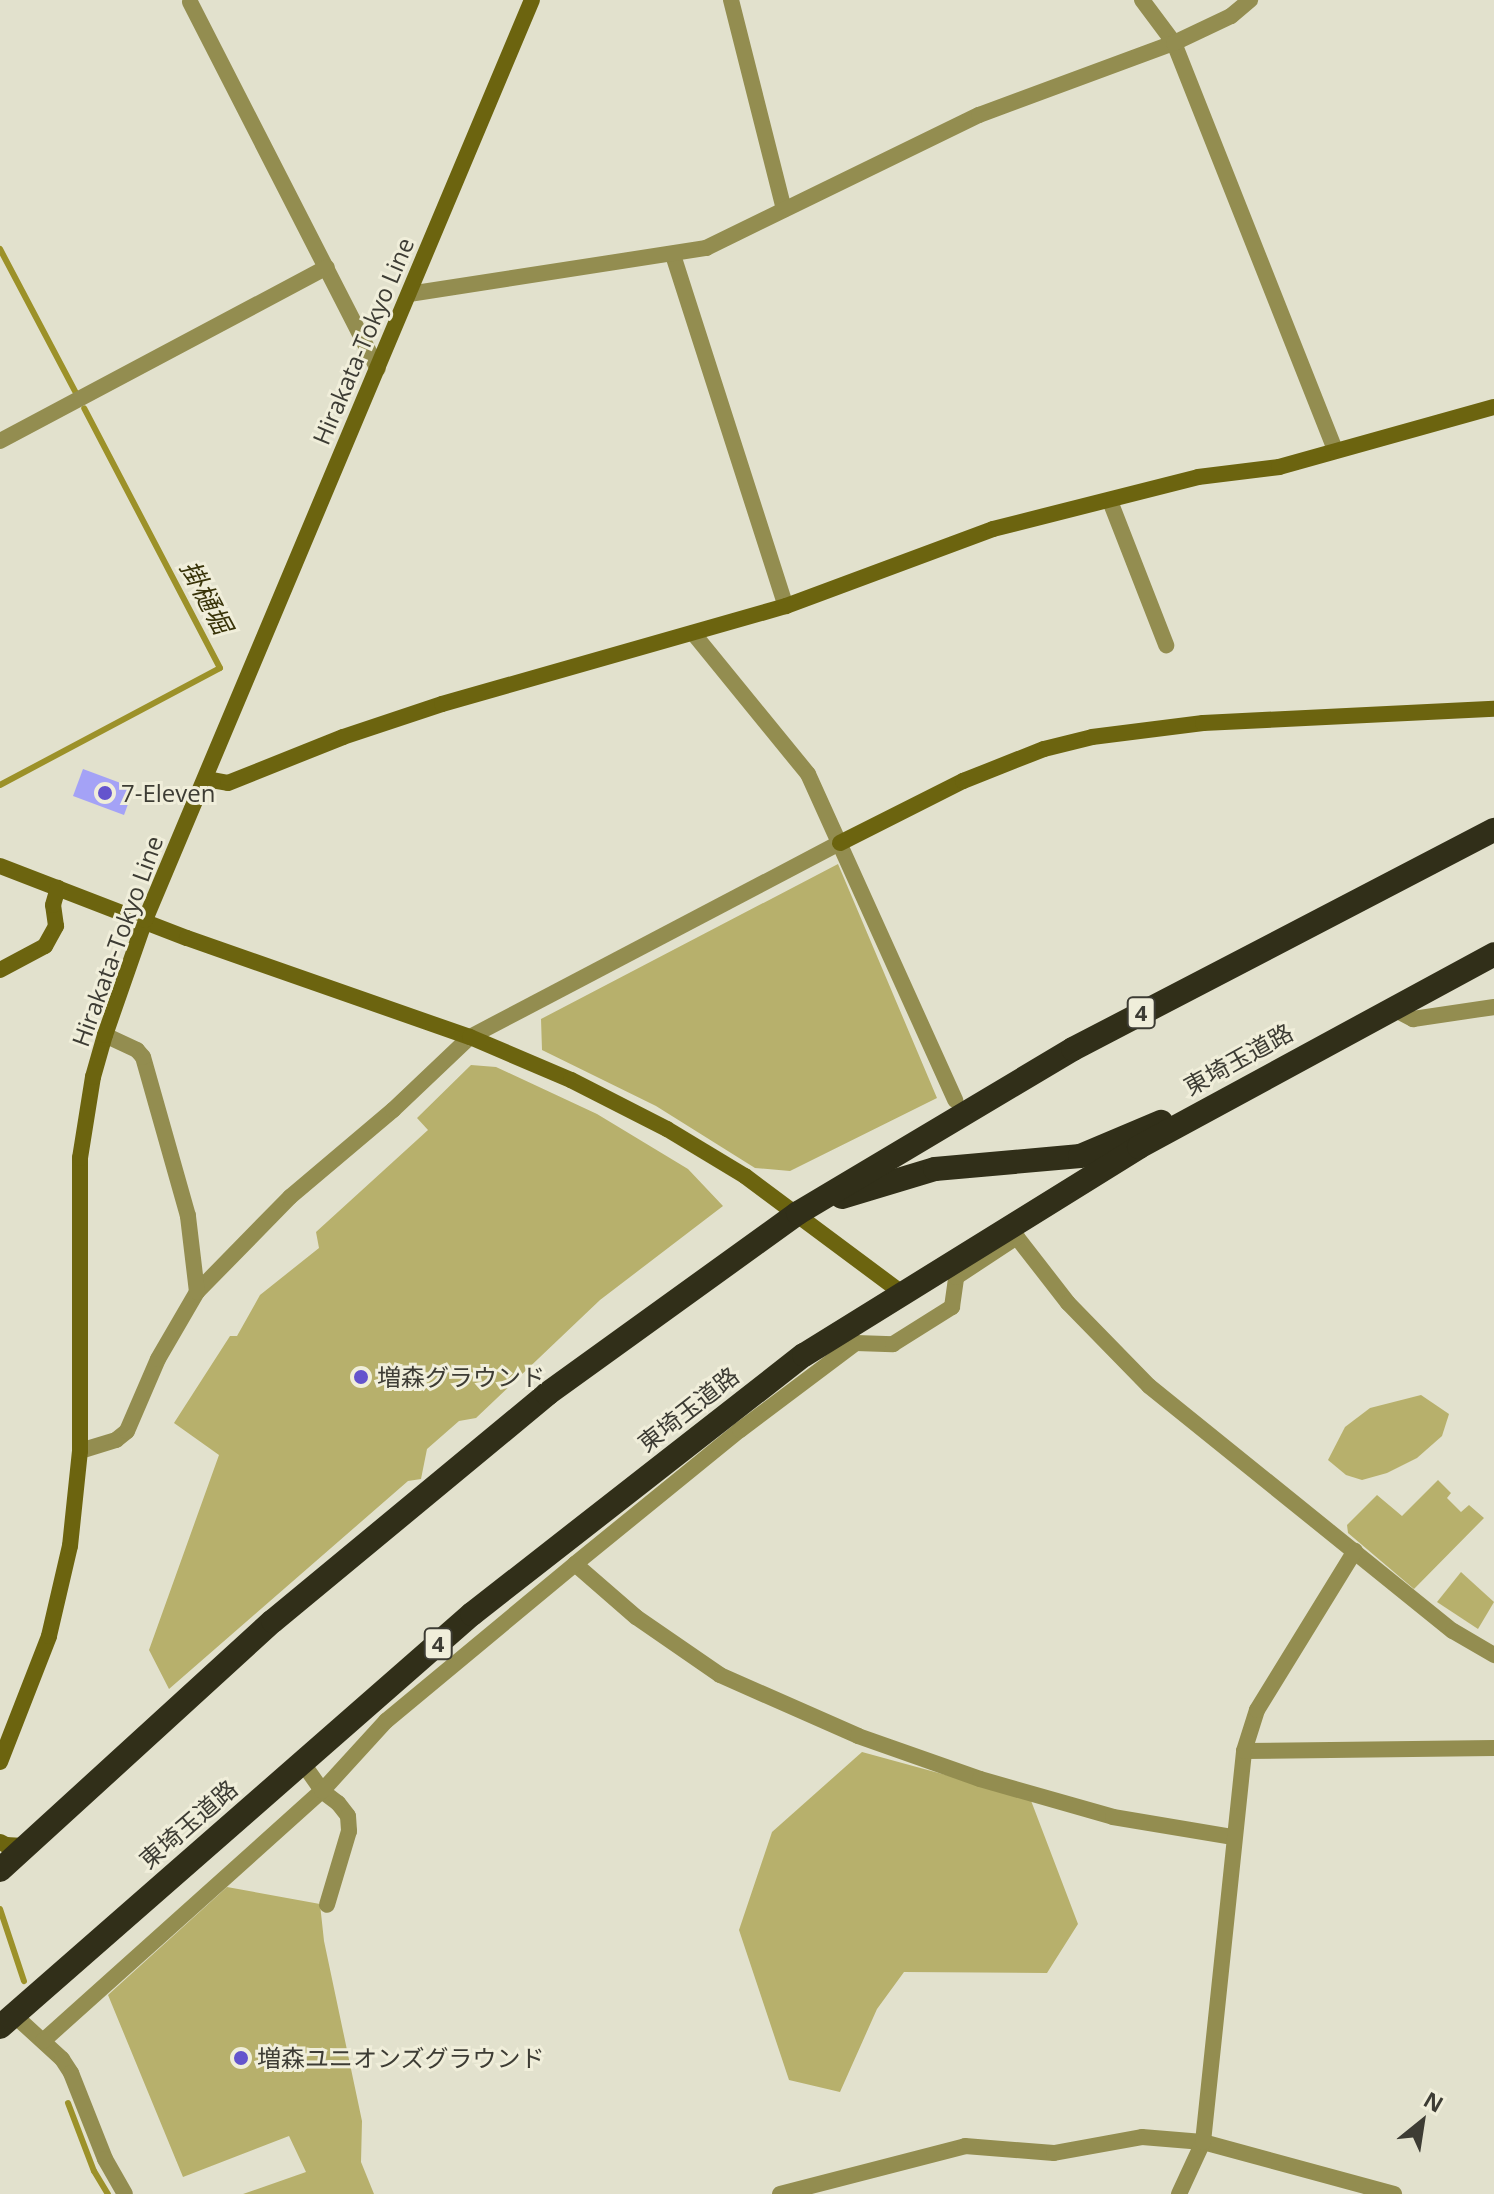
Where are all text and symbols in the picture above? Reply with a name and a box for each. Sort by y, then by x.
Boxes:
street label: Hirakata-Tokyo Line [306,233,420,449]
water label: 掛樋堀 [174,555,238,639]
place label: 7-Eleven [121,779,216,807]
marker: 7-Eleven [96,784,114,802]
street label: Hirakata-Tokyo Line [65,832,169,1050]
road number: 4 [1125,995,1157,1031]
street label: 東埼玉道路 [1179,1017,1297,1101]
street label: 東埼玉道路 [632,1361,744,1457]
place label: 増森グラウンド [377,1363,545,1391]
marker: 増森グラウンド [352,1368,370,1386]
road number: 4 [422,1626,454,1662]
street label: 東埼玉道路 [133,1774,243,1874]
place label: 増森ユニオンズグラウンド [257,2044,545,2072]
marker: 増森ユニオンズグラウンド [232,2049,250,2067]
north arrow [1382,2082,1462,2162]
text: N [1419,2084,1449,2119]

